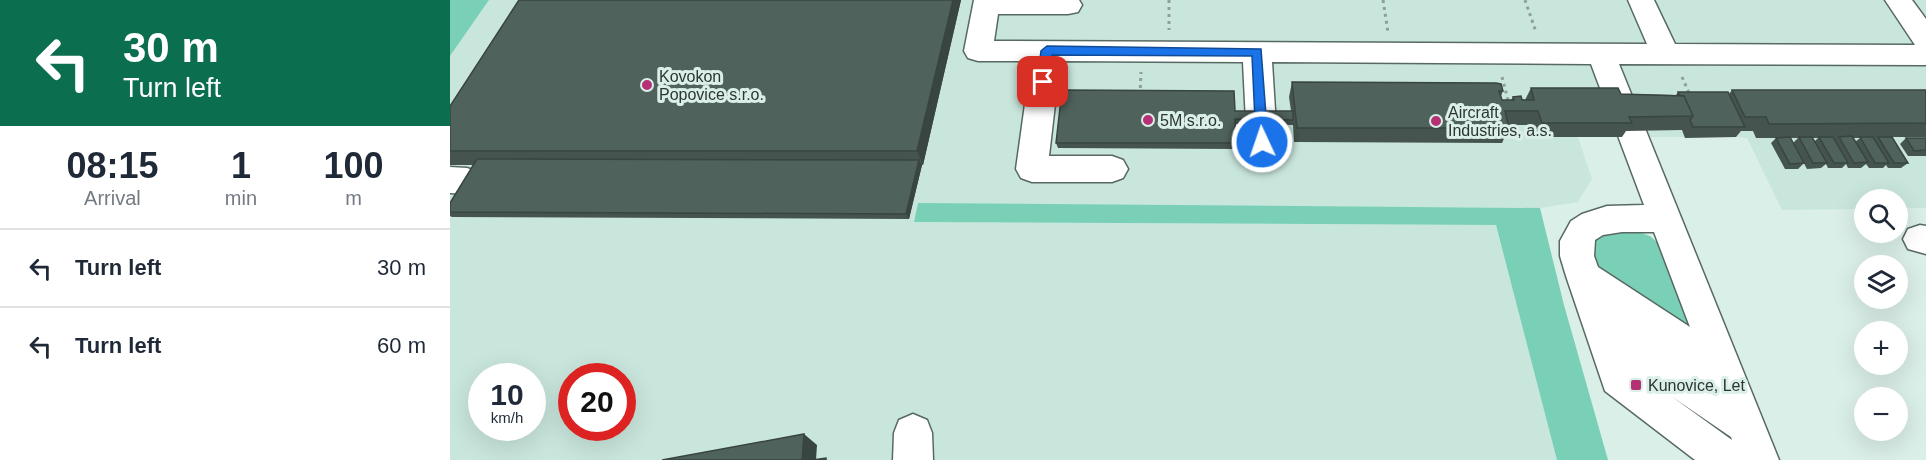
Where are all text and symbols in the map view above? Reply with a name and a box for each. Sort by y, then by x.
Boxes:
icon: left [24,24,102,102]
text: 30 m [123,24,219,71]
pin [1017,56,1068,107]
icon: arrive [1026,65,1059,98]
place label: Kovokon Popovice s.r.o. [659,68,764,103]
text: Turn left [123,73,221,103]
marker: Kovokon Popovice s.r.o. [640,78,654,92]
place label: Aircraft Industries, a.s. [1448,104,1552,139]
position arrow [1230,110,1294,174]
place label: 5M s.r.o. [1160,112,1221,129]
marker: 5M s.r.o. [1141,113,1155,127]
marker: Aircraft Industries, a.s. [1429,114,1443,128]
text: 08:15 [66,145,158,186]
text: 1 [231,145,251,186]
text: 100 [323,145,384,186]
text: Arrival [84,187,141,209]
text: min [225,187,257,209]
text: m [345,187,362,209]
map controls [1854,189,1908,441]
button: search [1854,189,1908,243]
icon: left [24,252,57,285]
text: Turn left [75,255,161,280]
text: 30 m [377,255,426,280]
button: layers [1854,255,1908,309]
button: + [1854,321,1908,375]
icon: left [24,330,57,363]
text: Turn left [75,333,161,358]
text: 60 m [377,333,426,358]
speed limit sign: 20 [558,363,636,441]
place label: Kunovice, Let [1648,377,1746,394]
text: 10 [490,378,524,411]
marker: Kunovice, Let [1629,378,1643,392]
button: − [1854,387,1908,441]
text: km/h [491,409,523,426]

